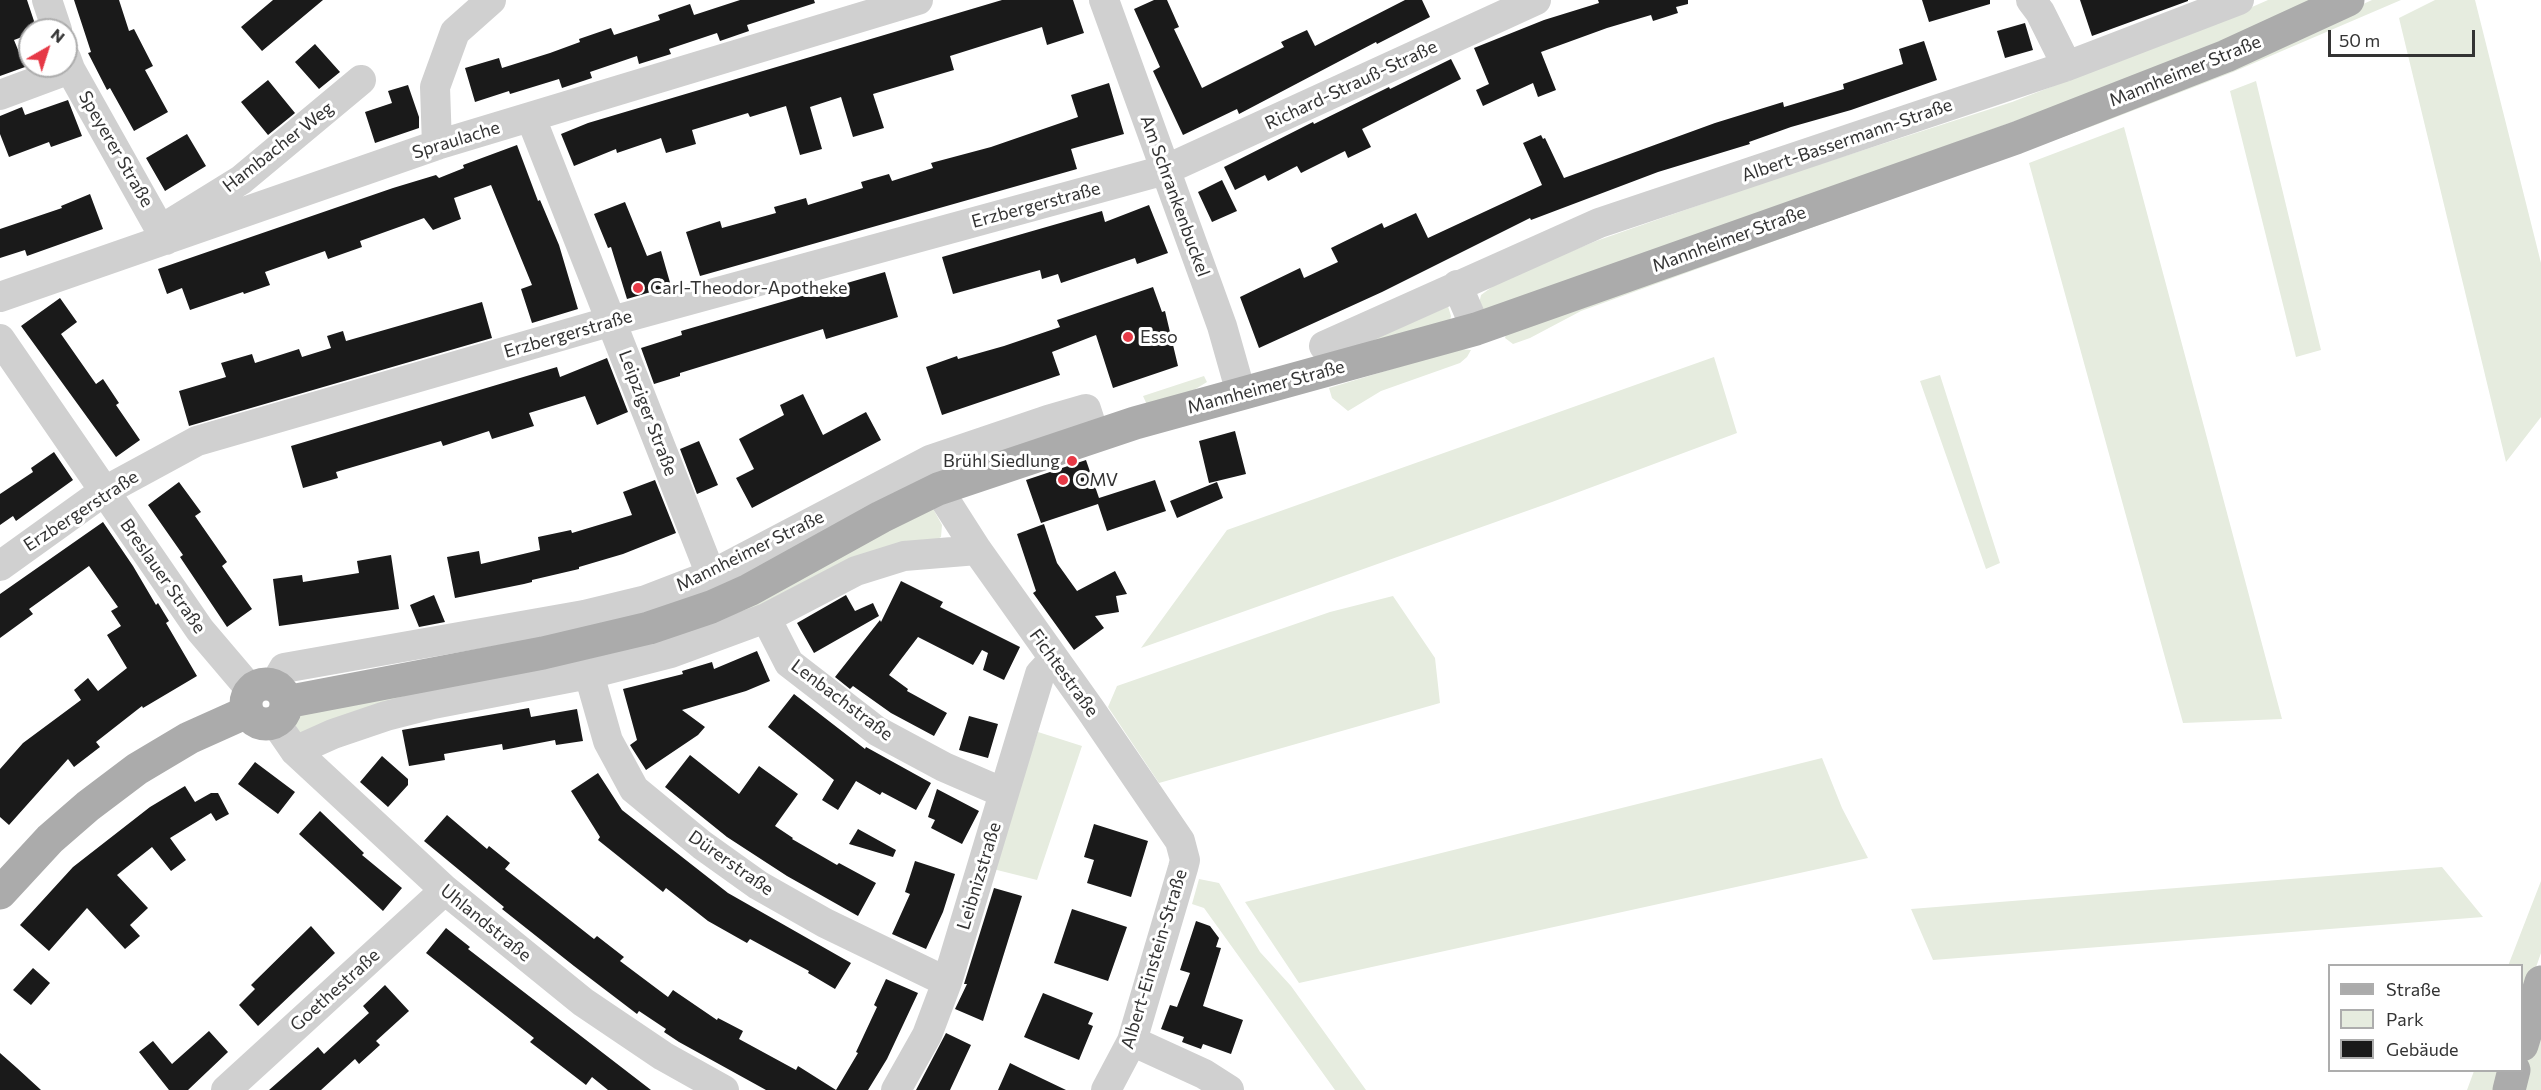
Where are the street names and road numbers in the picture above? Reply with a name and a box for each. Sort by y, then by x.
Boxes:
street label: Mannheimer Straße [2106,31,2264,111]
street label: Richard-Strauß-Straße [1261,36,1441,134]
street label: Speyerer Straße [74,87,158,211]
street label: Albert-Bassermann-Straße [1739,94,1955,186]
street label: Hambacher Weg [218,97,338,197]
street label: Am Schrankenbuckel [1136,112,1214,280]
street label: Spraulache [410,116,502,164]
street label: Erzbergerstraße [969,177,1103,233]
street label: Mannheimer Straße [1649,201,1809,277]
street label: Erzbergerstraße [501,305,635,363]
street label: Leipziger Straße [614,347,682,479]
street label: Mannheimer Straße [1185,356,1347,418]
street label: Erzbergerstraße [20,466,142,556]
street label: Mannheimer Straße [672,506,828,596]
street label: Breslauer Straße [115,515,211,637]
street label: Fichtestraße [1025,625,1103,721]
street label: Lenbachstraße [787,655,897,745]
street label: Leibnizstraße [952,820,1006,932]
street label: Dürerstraße [684,826,778,900]
street label: Albert-Einstein-Straße [1116,866,1192,1052]
street label: Uhlandstraße [436,880,536,966]
street label: Goethestraße [286,944,384,1036]

